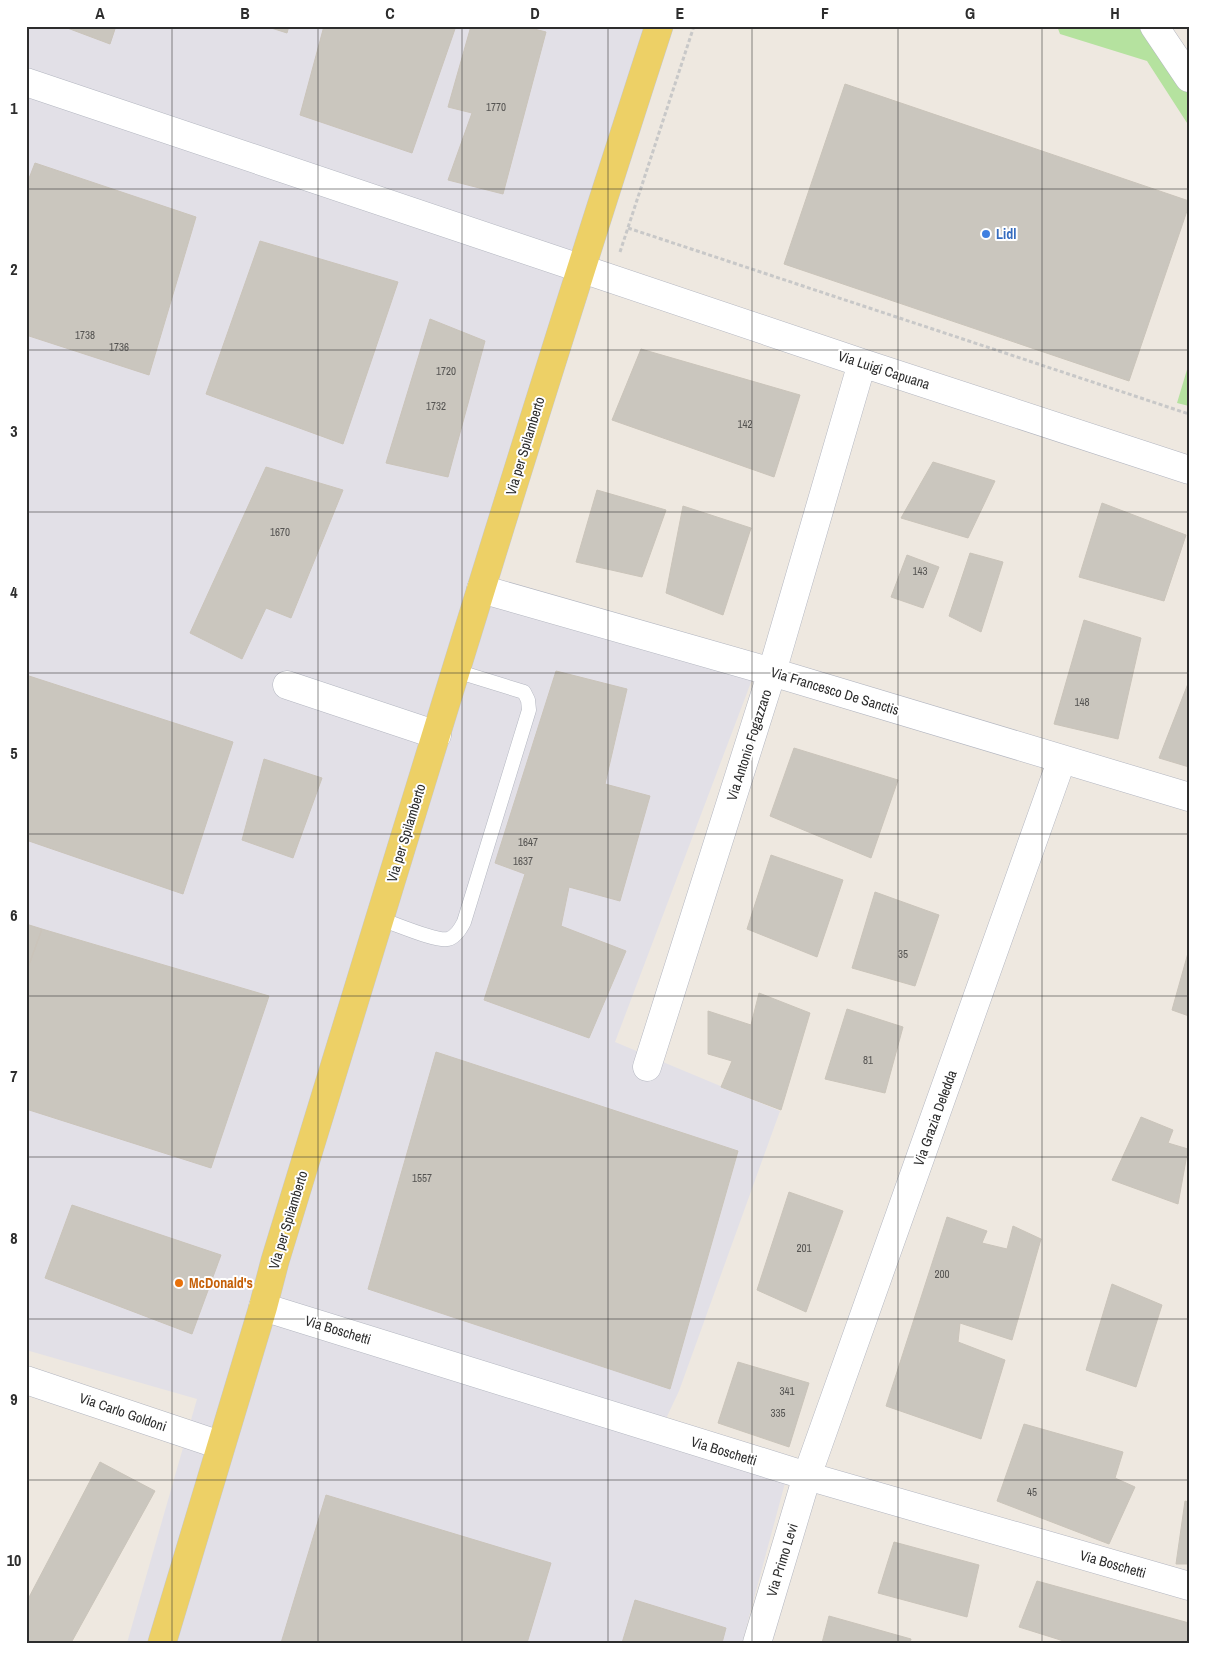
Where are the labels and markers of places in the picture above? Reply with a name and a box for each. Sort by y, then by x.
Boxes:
place label: Lidl [996,225,1016,243]
marker: Lidl [980,228,992,240]
place label: McDonald's [189,1274,253,1292]
marker: McDonald's [173,1277,185,1289]

